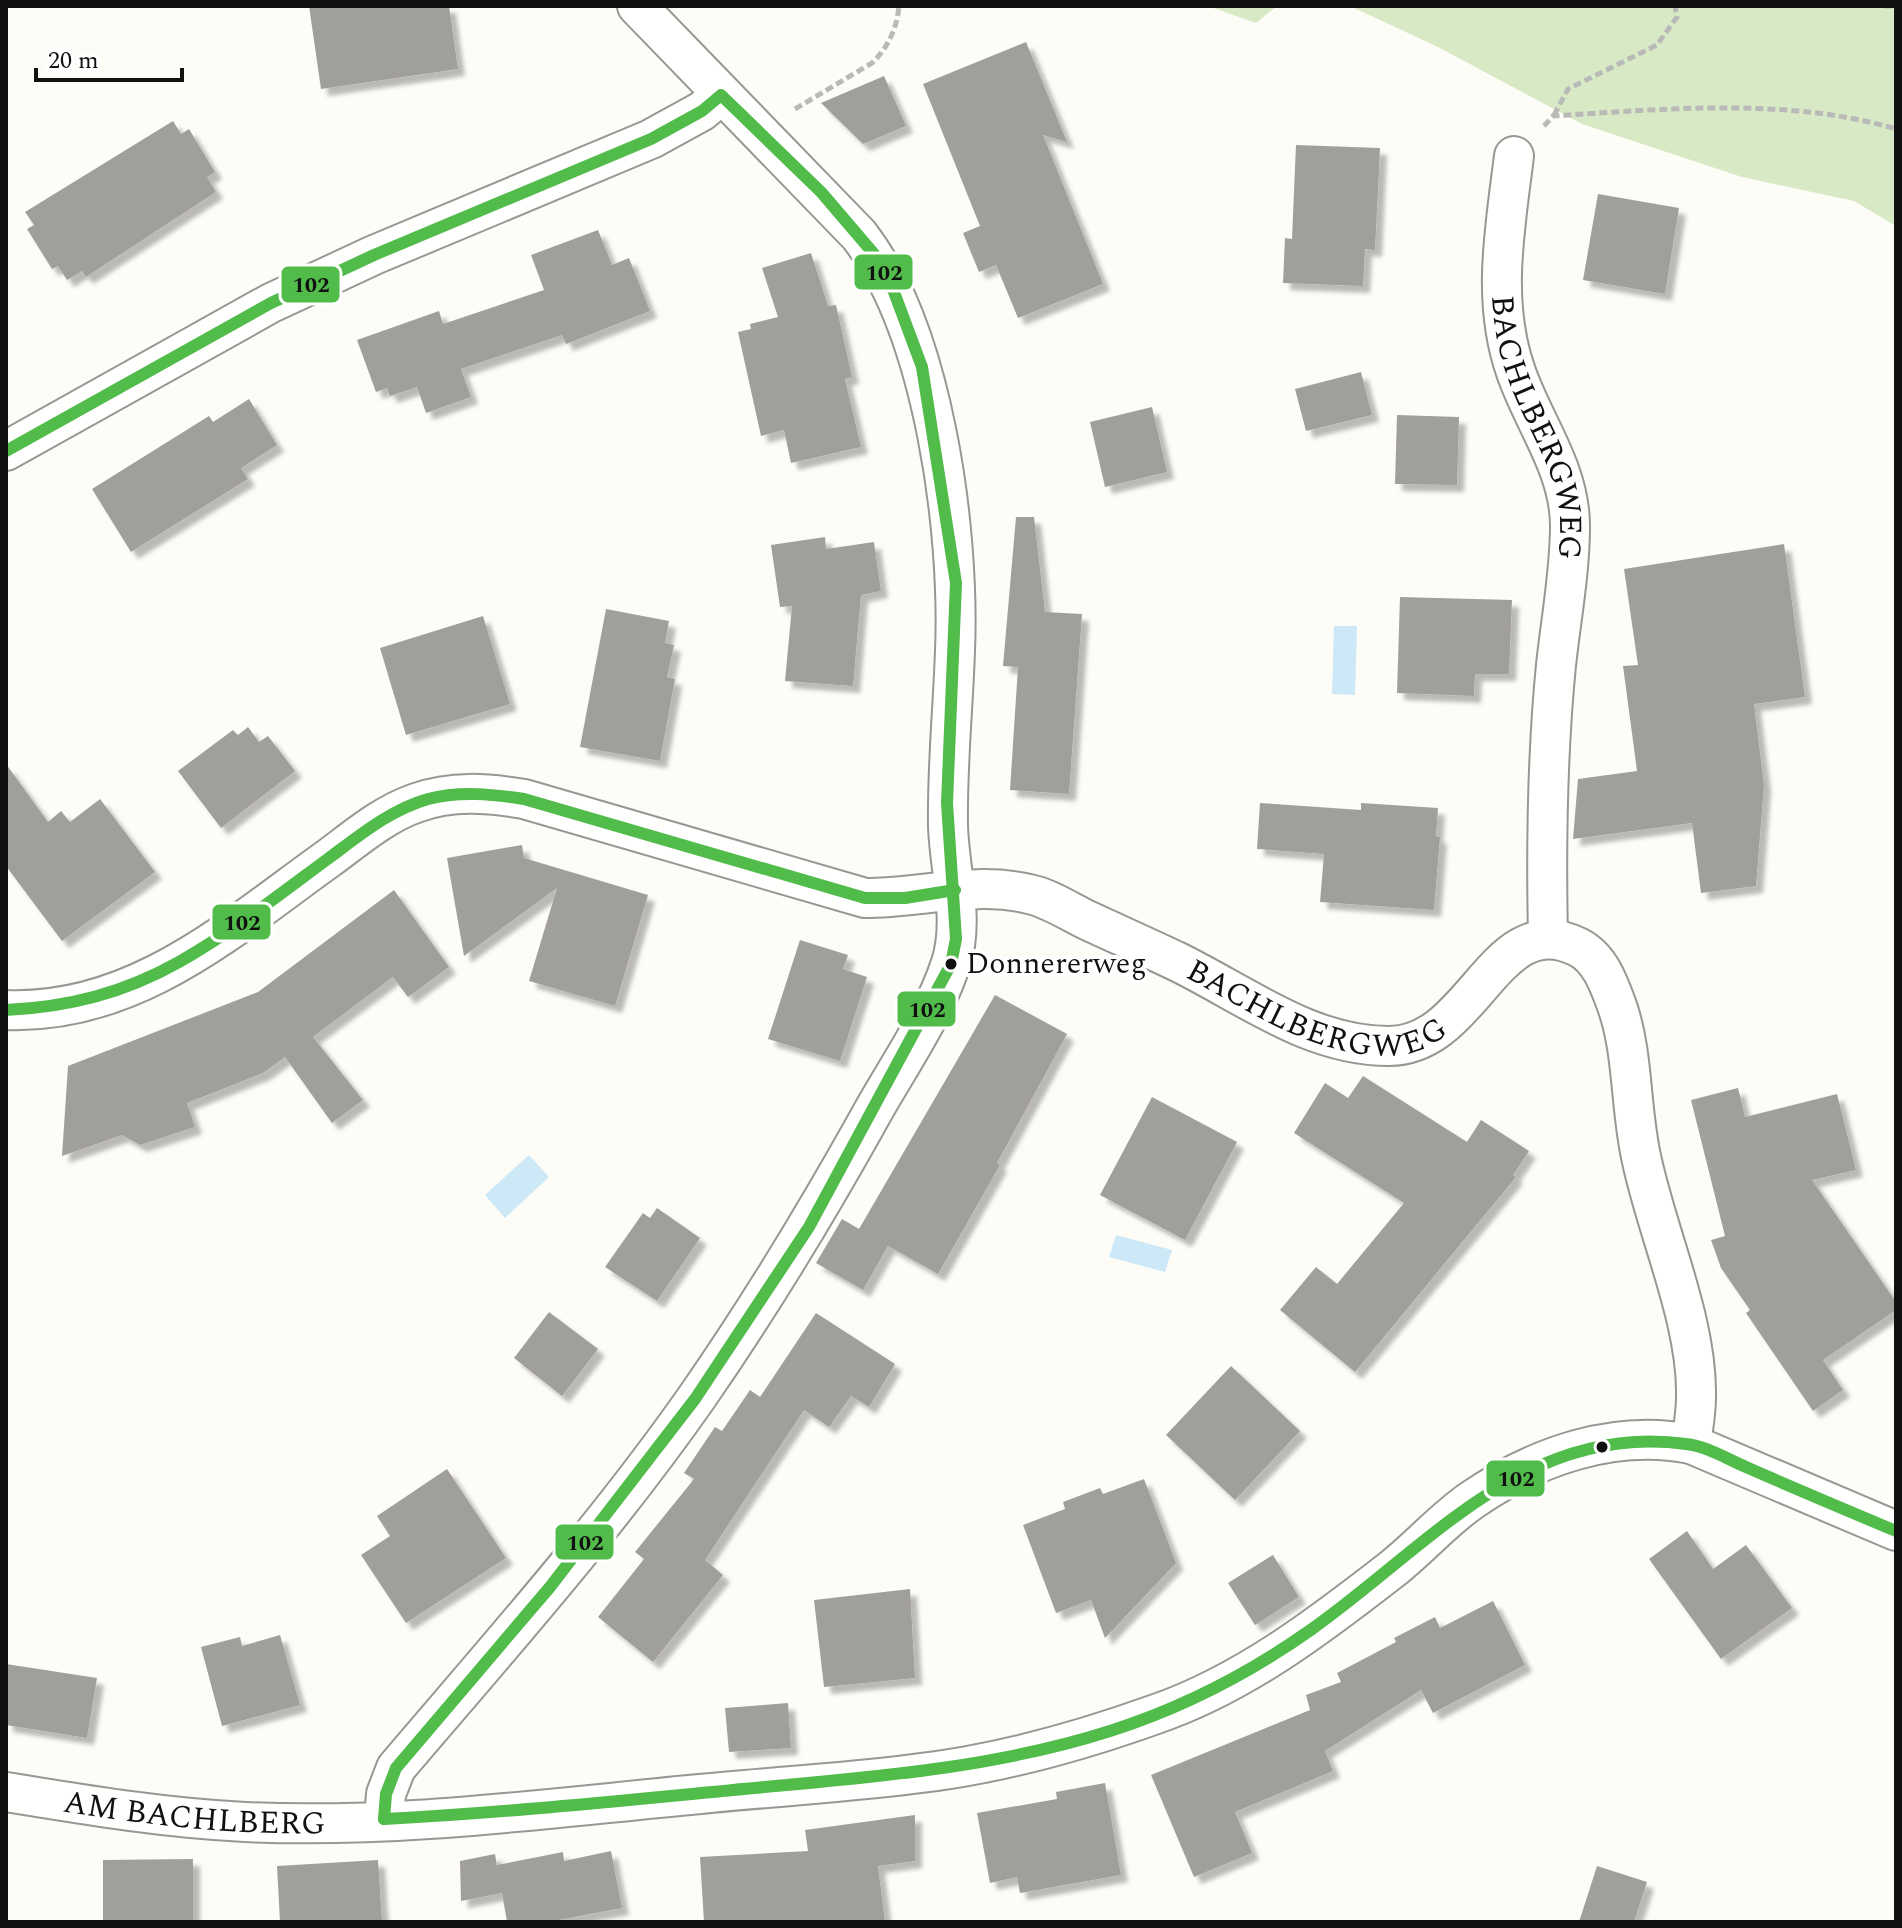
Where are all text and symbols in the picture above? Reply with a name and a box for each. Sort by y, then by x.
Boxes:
scale bar [36,32,182,82]
text: 20 m [48,43,99,79]
line badge: 102 [853,253,914,291]
text: 102 [865,257,903,290]
line badge: 102 [280,265,341,304]
text: 102 [292,269,330,302]
street label: BACHLBERGWEG [1478,293,1595,561]
line badge: 102 [211,903,272,941]
text: 102 [223,907,261,940]
place label: Donnererweg [966,941,1147,987]
street label: BACHLBERGWEG [1178,946,1457,1071]
marker: Donnererweg [943,956,959,972]
line badge: 102 [896,990,957,1028]
text: 102 [908,994,946,1027]
unlabelled marker [1594,1439,1610,1455]
line badge: 102 [1485,1459,1546,1498]
text: 102 [1497,1463,1535,1496]
line badge: 102 [554,1523,615,1561]
text: 102 [566,1527,604,1560]
street label: AM BACHLBERG [60,1777,326,1848]

